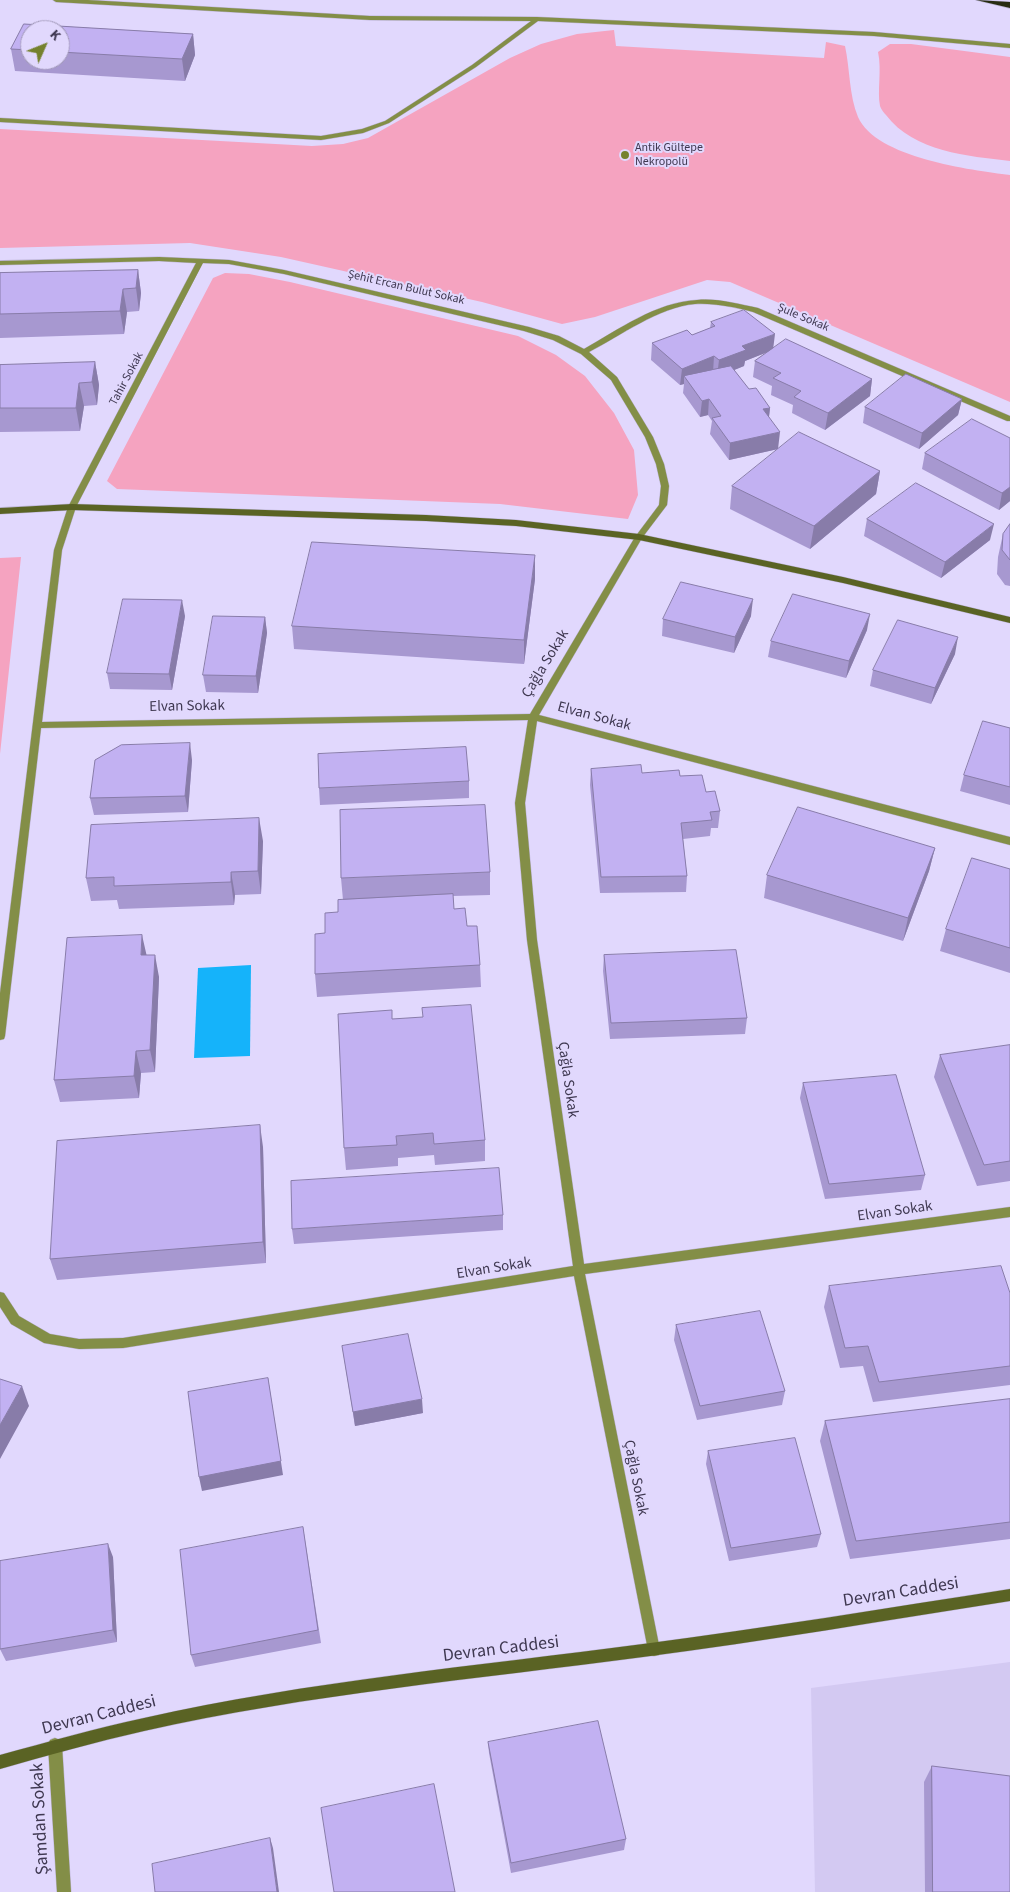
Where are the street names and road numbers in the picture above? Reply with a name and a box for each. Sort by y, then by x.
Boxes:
street label: Şehit Ercan Bulut Sokak [346,268,466,308]
street label: Şule Sokak [775,301,831,335]
street label: Tahir Sokak [107,350,147,408]
street label: Çağla Sokak [519,627,573,701]
street label: Elvan Sokak [149,697,225,717]
street label: Elvan Sokak [555,699,633,735]
street label: Çağla Sokak [553,1041,581,1119]
street label: Elvan Sokak [856,1198,934,1226]
street label: Elvan Sokak [455,1254,533,1284]
street label: Çağla Sokak [619,1439,651,1517]
street label: Devran Caddesi [841,1573,961,1613]
street label: Devran Caddesi [442,1632,560,1668]
street label: Devran Caddesi [40,1691,158,1741]
street label: Şamdan Sokak [27,1762,55,1876]

